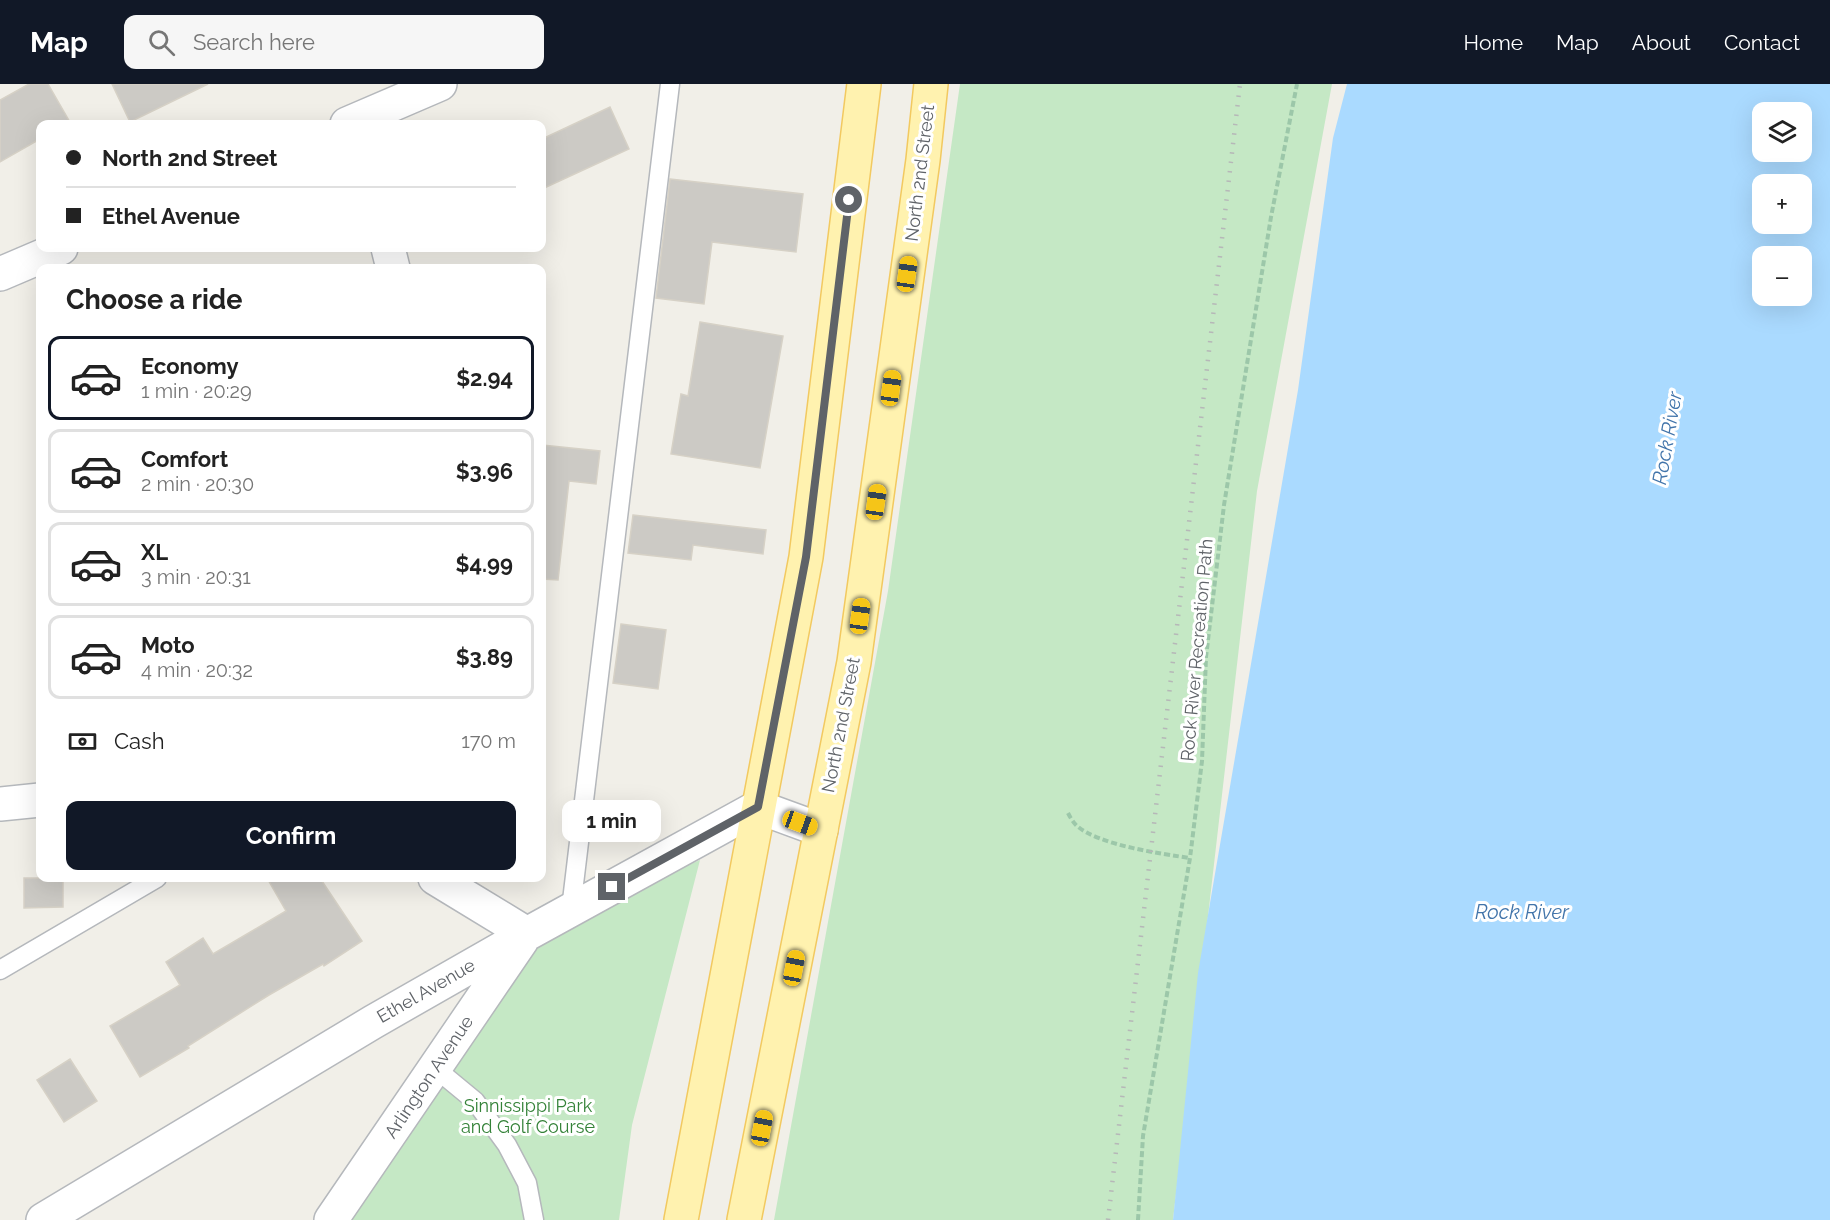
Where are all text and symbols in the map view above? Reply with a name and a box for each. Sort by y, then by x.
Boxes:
search box [124,15,544,69]
text: Map [30,26,88,59]
icon: search [145,26,178,59]
text: Search here [193,29,315,55]
text: Home [1464,30,1523,55]
text: Map [1556,30,1599,55]
text: About [1632,30,1691,55]
text: Contact [1724,30,1800,55]
map controls [1752,102,1812,306]
button: layers [1752,102,1812,162]
street label: North 2nd Street [901,103,938,242]
text: North 2nd Street [102,145,277,171]
button: + [1752,174,1812,234]
route start [835,186,862,213]
text: Ethel Avenue [102,203,240,229]
button: − [1752,246,1812,306]
car [896,255,918,293]
text: Choose a ride [66,284,242,315]
icon: car [69,351,123,405]
text: Economy [141,353,239,379]
text: $2.94 [456,365,513,391]
car [880,369,902,407]
text: 1 min · 20:29 [141,379,252,403]
water label: Rock River [1647,389,1687,486]
icon: car [69,444,123,498]
text: Comfort [141,446,228,472]
text: $3.96 [456,458,513,484]
text: 2 min · 20:30 [141,472,254,496]
car [865,483,887,521]
icon: car [69,537,123,591]
street label: Rock River Recreation Path [1176,538,1217,762]
text: XL [141,539,168,565]
text: $4.99 [456,551,513,577]
text: 3 min · 20:31 [141,565,251,589]
car [849,597,871,635]
icon: car [69,630,123,684]
text: Moto [141,632,195,658]
text: $3.89 [456,644,513,670]
street label: North 2nd Street [817,655,864,794]
text: 4 min · 20:32 [141,658,253,682]
icon: cash [66,725,99,758]
text: Cash [114,728,165,754]
text: 170 m [461,729,516,753]
callout: 1 min [562,800,662,842]
button: Confirm [66,801,516,870]
car [780,808,820,838]
text: 1 min [586,809,637,833]
route end [598,873,625,900]
water label: Rock River [1475,900,1570,924]
car [782,949,806,987]
street label: Ethel Avenue [373,954,479,1027]
street label: Arlington Avenue [380,1011,478,1142]
park label: Sinnissippi Park and Golf Course [461,1095,595,1137]
car [750,1109,774,1147]

